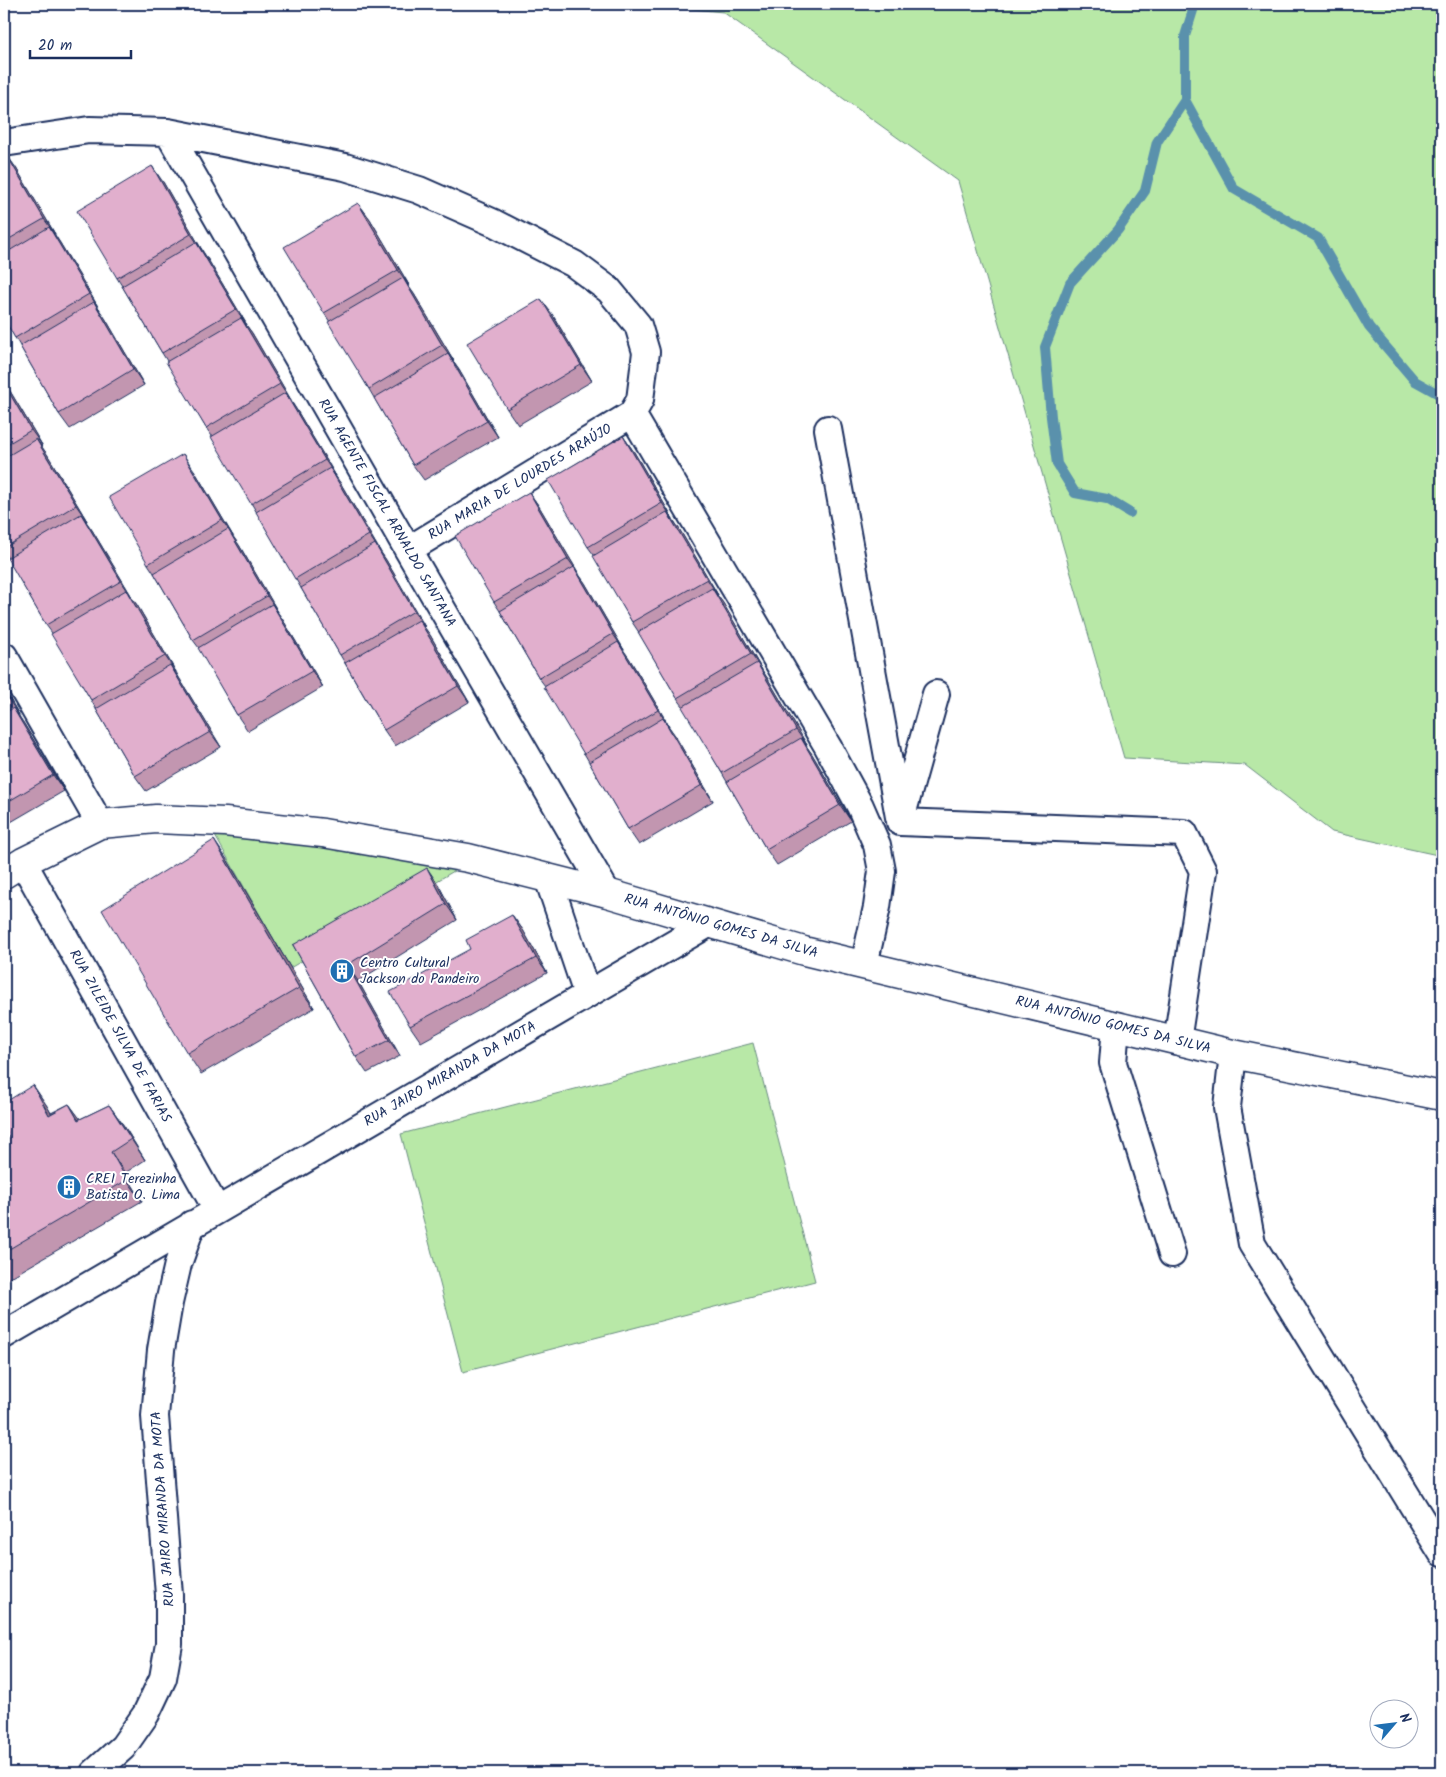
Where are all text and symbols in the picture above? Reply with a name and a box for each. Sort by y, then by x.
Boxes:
scale bar [30,28,131,60]
text: 20 m [38,34,72,58]
street label: RUA AGENTE FISCAL ARNALDO SANTANA [312,395,462,631]
street label: RUA MARIA DE LOURDES ARAÚJO [424,418,617,546]
street label: RUA ANTÔNIO GOMES DA SILVA [621,888,821,964]
street label: RUA ZILEIDE SILVA DE FARIAS [63,945,177,1127]
place label: Centro Cultural Jackson do Pandeiro [360,952,479,990]
building icon: Centro Cultural Jackson do Pandeiro [329,958,355,984]
street label: RUA ANTÔNIO GOMES DA SILVA [1013,990,1213,1060]
street label: RUA JAIRO MIRANDA DA MOTA [360,1015,540,1133]
place label: CREI Terezinha Batista O. Lima [86,1168,180,1206]
building icon: CREI Terezinha Batista O. Lima [56,1174,82,1200]
street label: RUA JAIRO MIRANDA DA MOTA [145,1410,181,1608]
north arrow [1368,1700,1418,1750]
text: N [1393,1709,1416,1728]

